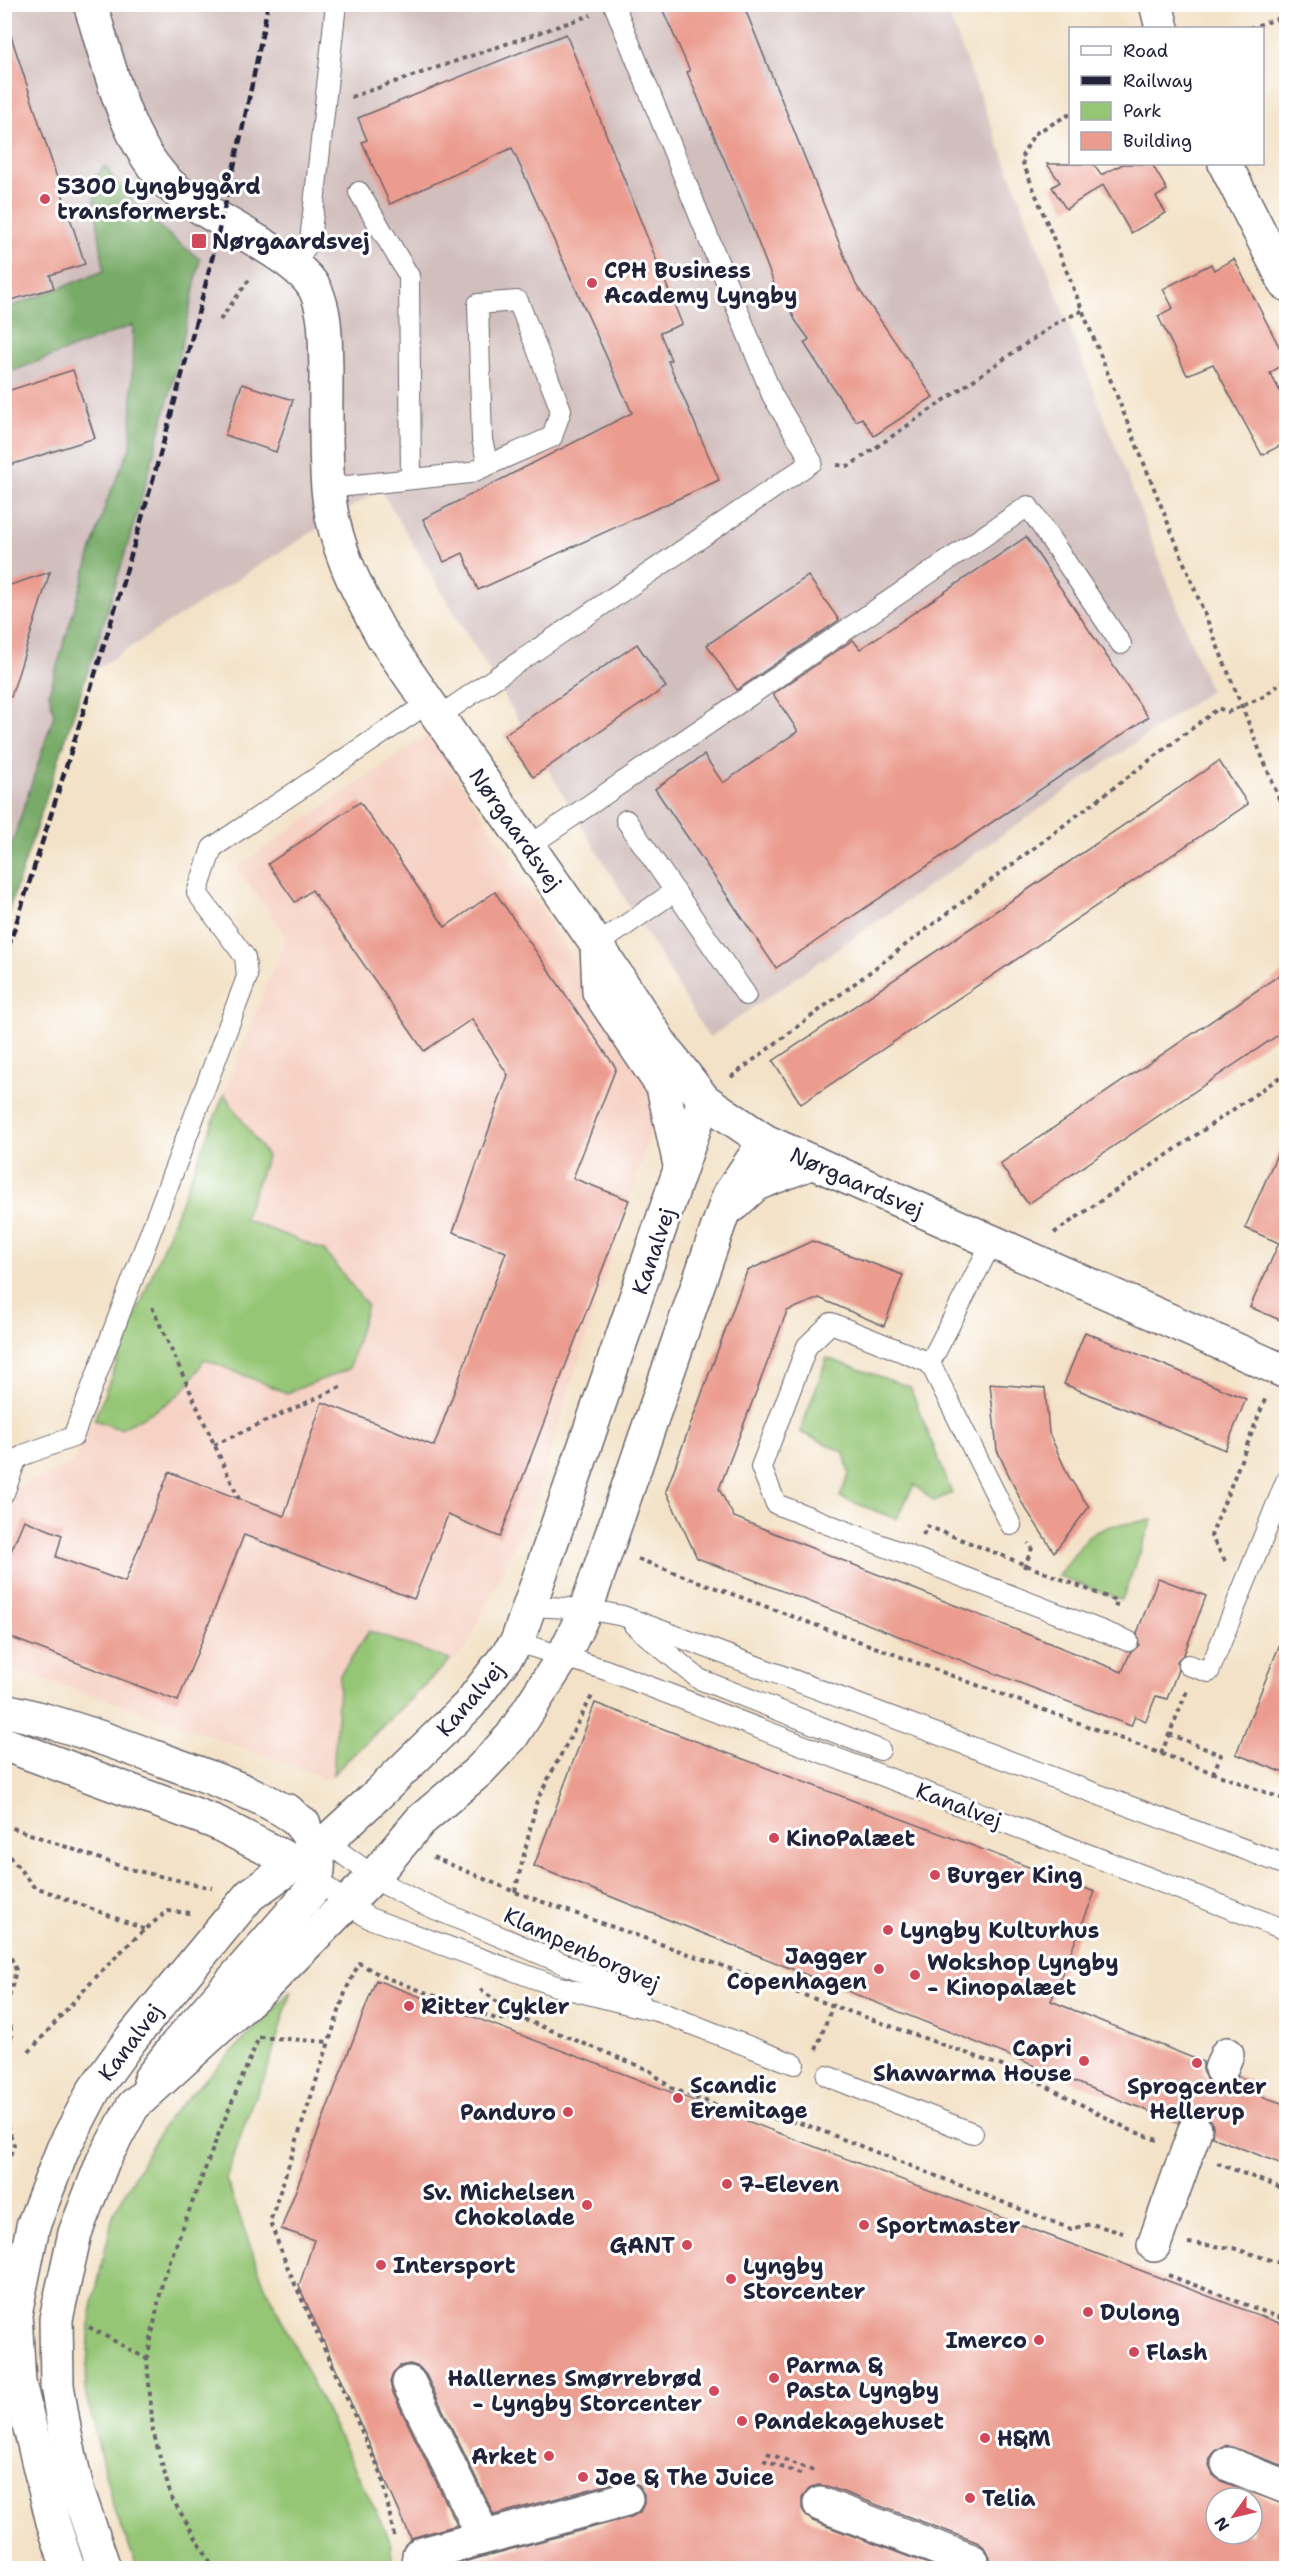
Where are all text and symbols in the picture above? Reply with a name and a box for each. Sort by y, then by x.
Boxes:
legend [1069,27,1264,165]
text: Road [1123,39,1168,63]
text: Railway [1123,69,1193,93]
text: Park [1123,99,1162,123]
text: Building [1123,129,1192,153]
place label: 5300 Lyngbygård transformerst. [57,172,261,226]
marker: 5300 Lyngbygård transformerst. [38,192,52,206]
place label: Nørgaardsvej [212,227,370,256]
marker: Nørgaardsvej [190,232,208,250]
place label: CPH Business Academy Lyngby [604,256,797,310]
marker: CPH Business Academy Lyngby [585,276,599,290]
street label: Nørgaardsvej [463,762,569,896]
street label: Nørgaardsvej [785,1140,928,1225]
street label: Kanalvej [625,1204,682,1298]
street label: Kanalvej [430,1656,511,1743]
street label: Kanalvej [912,1776,1006,1835]
place label: KinoPalæet [786,1824,915,1853]
marker: KinoPalæet [767,1831,781,1845]
place label: Burger King [947,1861,1082,1890]
marker: Burger King [928,1868,942,1882]
street label: Klampenborgvej [499,1901,665,1998]
place label: Lyngby Kulturhus [900,1916,1099,1945]
marker: Lyngby Kulturhus [881,1923,895,1937]
place label: Jagger Copenhagen [727,1942,867,1996]
place label: Wokshop Lyngby - Kinopalæet [927,1948,1119,2002]
marker: Jagger Copenhagen [872,1962,886,1976]
marker: Wokshop Lyngby - Kinopalæet [908,1968,922,1982]
place label: Ritter Cykler [421,1992,570,2021]
street label: Kanalvej [92,1998,169,2087]
marker: Ritter Cykler [402,1999,416,2013]
place label: Capri Shawarma House [873,2034,1072,2088]
marker: Capri Shawarma House [1077,2054,1091,2068]
marker: Sprogcenter Hellerup [1190,2056,1204,2070]
place label: Scandic Eremitage [690,2071,808,2125]
place label: Sprogcenter Hellerup [1127,2072,1267,2126]
marker: Scandic Eremitage [671,2091,685,2105]
place label: Panduro [460,2098,556,2127]
marker: Panduro [561,2105,575,2119]
place label: 7-Eleven [739,2170,840,2199]
marker: 7-Eleven [720,2177,734,2191]
place label: Sv. Michelsen Chokolade [422,2178,575,2232]
marker: Sv. Michelsen Chokolade [580,2198,594,2212]
place label: Sportmaster [876,2211,1020,2240]
marker: Sportmaster [857,2218,871,2232]
place label: GANT [610,2231,675,2260]
marker: GANT [680,2238,694,2252]
place label: Intersport [393,2251,516,2280]
place label: Lyngby Storcenter [743,2252,866,2306]
marker: Intersport [374,2258,388,2272]
marker: Lyngby Storcenter [724,2272,738,2286]
place label: Dulong [1100,2298,1180,2327]
marker: Dulong [1081,2305,1095,2319]
place label: Imerco [945,2326,1027,2355]
marker: Imerco [1032,2333,1046,2347]
place label: Flash [1146,2338,1208,2367]
marker: Flash [1127,2345,1141,2359]
place label: Parma & Pasta Lyngby [786,2351,939,2405]
place label: Hallernes Smørrebrød - Lyngby Storcenter [448,2364,702,2418]
marker: Parma & Pasta Lyngby [767,2371,781,2385]
marker: Hallernes Smørrebrød - Lyngby Storcenter [707,2384,721,2398]
place label: Pandekagehuset [754,2407,944,2436]
marker: Pandekagehuset [735,2414,749,2428]
place label: H&M [997,2424,1051,2453]
marker: H&M [978,2431,992,2445]
place label: Arket [471,2442,537,2471]
marker: Arket [542,2449,556,2463]
place label: Joe & The Juice [595,2463,774,2492]
marker: Joe & The Juice [576,2470,590,2484]
place label: Telia [982,2484,1036,2513]
north arrow [1204,2486,1264,2546]
marker: Telia [963,2491,977,2505]
text: N [1210,2513,1234,2535]

